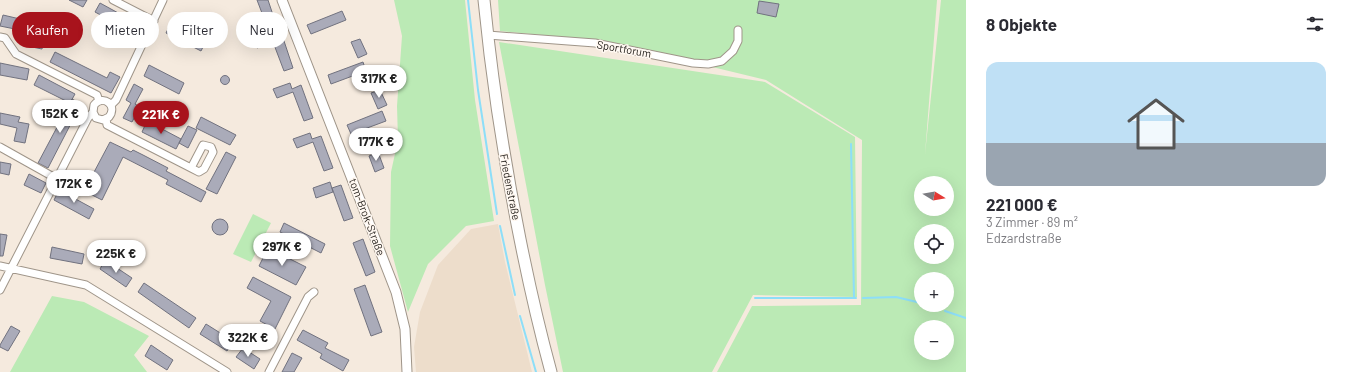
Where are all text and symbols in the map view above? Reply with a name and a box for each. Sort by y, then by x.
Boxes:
chip: Kaufen [12,12,83,48]
chip: Mieten [91,12,159,48]
chip: Filter [167,12,228,48]
chip: Neu [236,12,288,48]
icon: filters [1304,13,1326,35]
text: 8 Objekte [986,14,1057,34]
street label: Sportforum [596,37,652,60]
pin: 317K € [346,65,412,99]
text: 317K € [360,70,398,86]
icon: home [1120,88,1192,160]
pin: 152K € [27,100,93,134]
pin: 221K € [128,101,194,135]
text: 152K € [41,105,79,121]
text: 221K € [142,106,180,122]
pin: 177K € [343,128,409,162]
text: 177K € [358,133,394,149]
street label: Friedenstraße [498,153,523,221]
pin: 172K € [41,170,107,204]
text: 172K € [55,175,93,191]
street label: tom-Brok-Straße [347,176,388,257]
north arrow [914,176,954,216]
map controls [914,176,954,360]
text: 221 000 € [986,194,1058,214]
text: 3 Zimmer · 89 m² [986,214,1078,230]
button: locate [914,224,954,264]
text: Edzardstraße [986,230,1062,246]
pin: 297K € [249,233,315,267]
text: 297K € [262,238,302,254]
pin: 225K € [83,240,149,274]
text: 225K € [96,245,136,261]
button: + [914,272,954,312]
button: − [914,320,954,360]
pin: 322K € [215,324,281,358]
text: 322K € [228,329,268,345]

